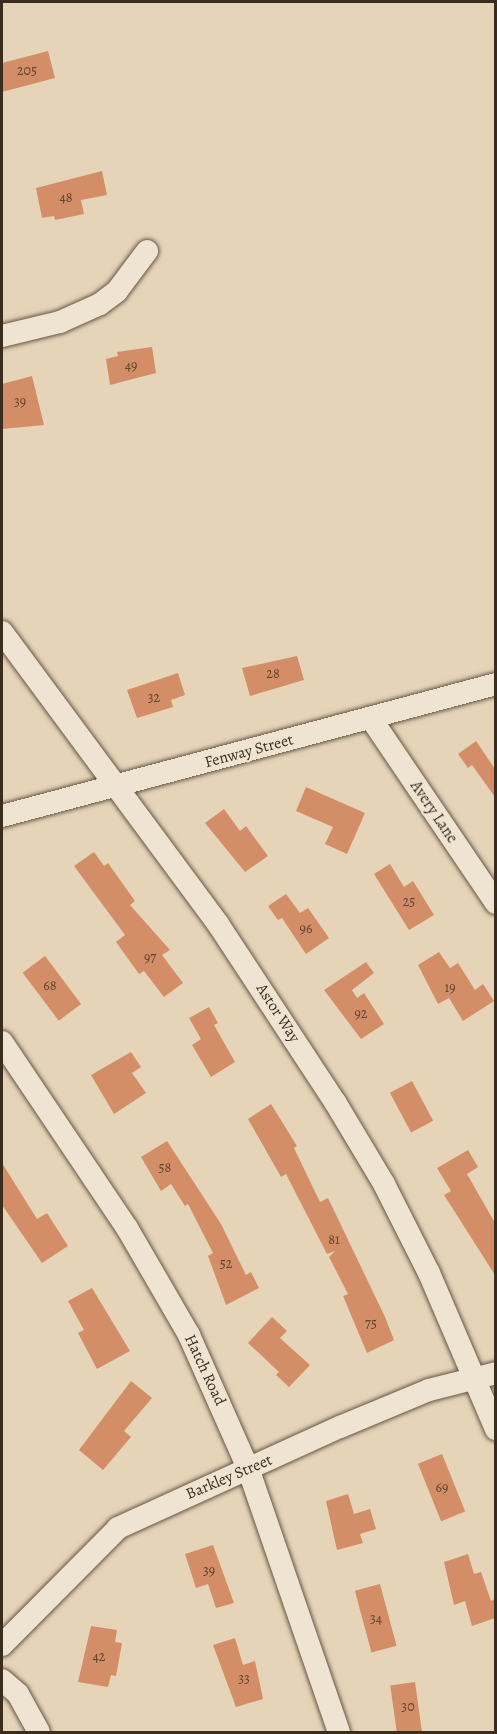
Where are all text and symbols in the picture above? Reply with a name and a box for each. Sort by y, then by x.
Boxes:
house number: 205 [17,63,37,79]
house number: 48 [59,190,73,206]
house number: 49 [125,358,137,374]
house number: 39 [14,394,26,410]
house number: 28 [266,666,280,682]
house number: 32 [148,690,160,706]
street label: Fenway Street [203,730,295,772]
street label: Avery Lane [406,777,462,847]
house number: 25 [403,894,415,910]
house number: 96 [300,921,312,937]
house number: 97 [144,950,156,966]
house number: 68 [43,978,57,994]
street label: Astor Way [252,980,304,1046]
house number: 19 [444,980,456,996]
house number: 92 [354,1006,368,1022]
house number: 58 [159,1160,171,1176]
house number: 81 [328,1232,340,1248]
house number: 52 [220,1256,232,1272]
house number: 75 [365,1316,377,1332]
street label: Hatch Road [180,1331,230,1409]
street label: Barkley Street [183,1450,275,1504]
house number: 69 [436,1480,448,1496]
house number: 39 [203,1563,215,1579]
house number: 34 [370,1611,382,1627]
house number: 42 [93,1649,105,1665]
house number: 33 [238,1671,250,1687]
house number: 30 [401,1699,415,1715]

